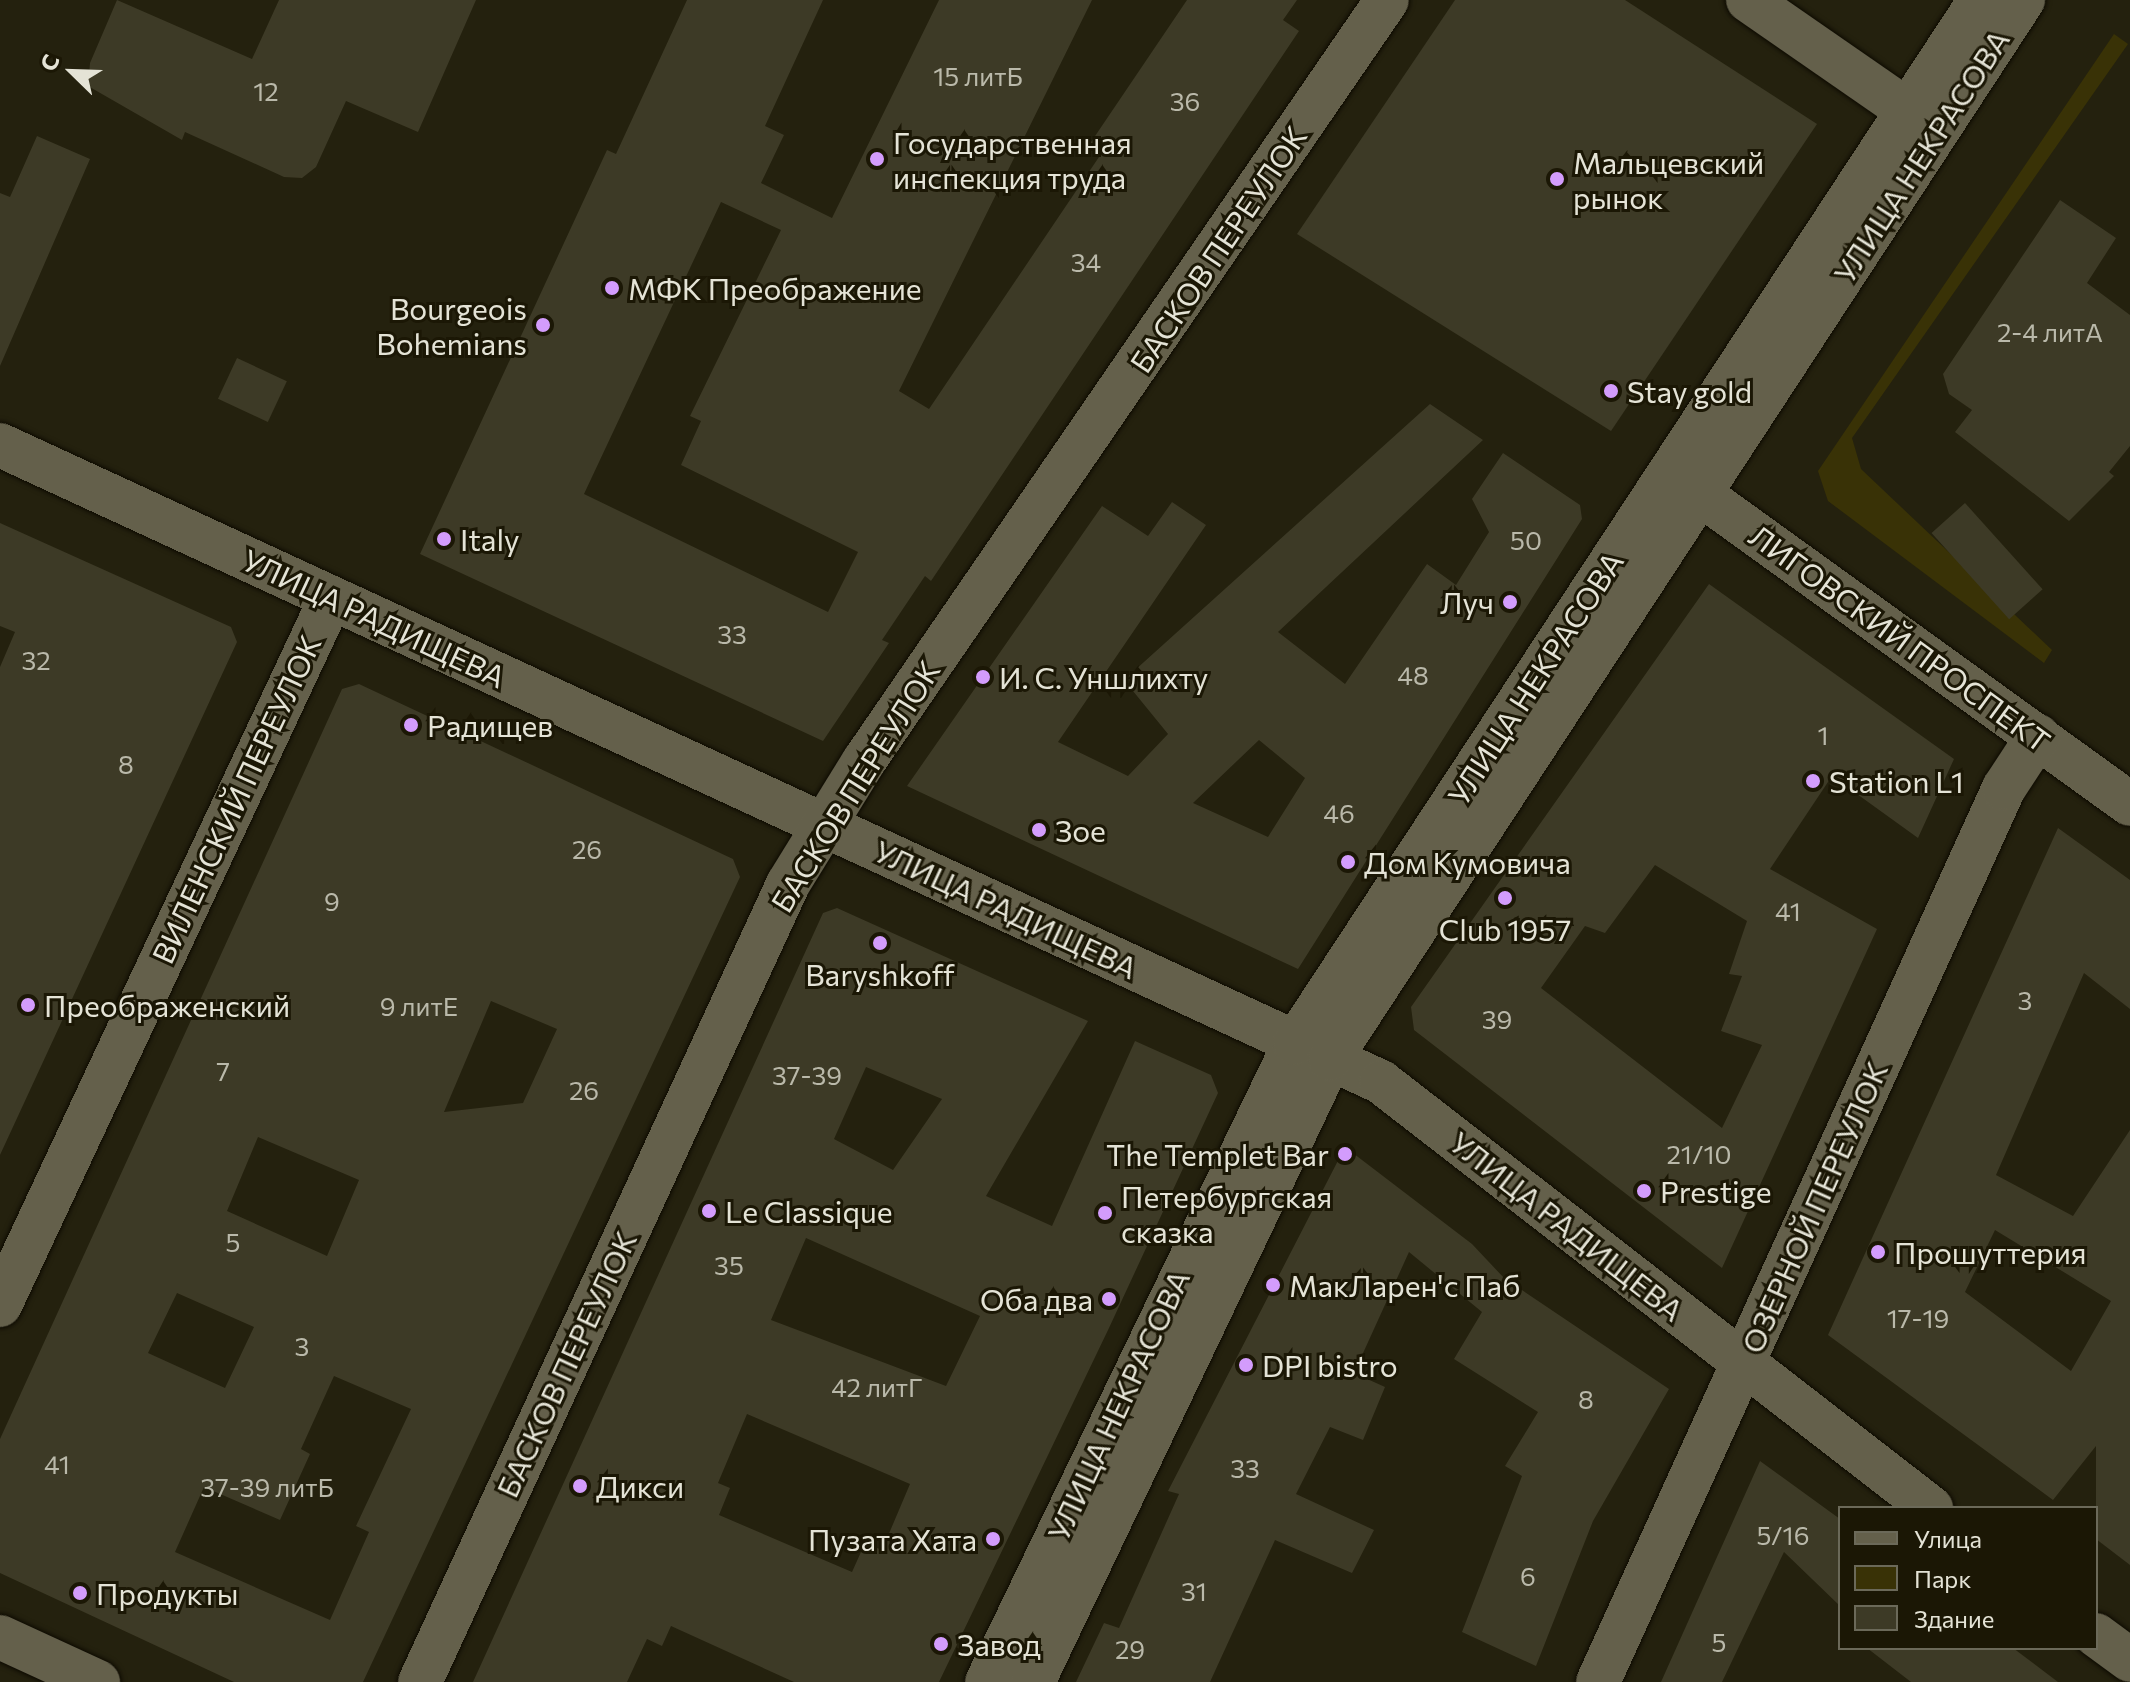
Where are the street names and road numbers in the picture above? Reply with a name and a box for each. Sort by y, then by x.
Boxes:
street label: УЛИЦА НЕКРАСОВА [1826,23,2016,289]
street label: БАСКОВ ПЕРЕУЛОК [1122,119,1314,379]
street label: ЛИГОВСКИЙ ПРОСПЕКТ [1743,517,2057,759]
street label: УЛИЦА РАДИЩЕВА [237,541,511,695]
street label: УЛИЦА НЕКРАСОВА [1440,545,1630,811]
street label: ВИЛЕНСКИЙ ПЕРЕУЛОК [144,629,328,969]
street label: БАСКОВ ПЕРЕУЛОК [763,654,947,918]
street label: УЛИЦА РАДИЩЕВА [869,832,1143,986]
street label: ОЗЕРНОЙ ПЕРЕУЛОК [1733,1056,1895,1358]
street label: УЛИЦА РАДИЩЕВА [1443,1124,1691,1328]
street label: БАСКОВ ПЕРЕУЛОК [489,1225,643,1503]
street label: УЛИЦА НЕКРАСОВА [1039,1264,1197,1546]

